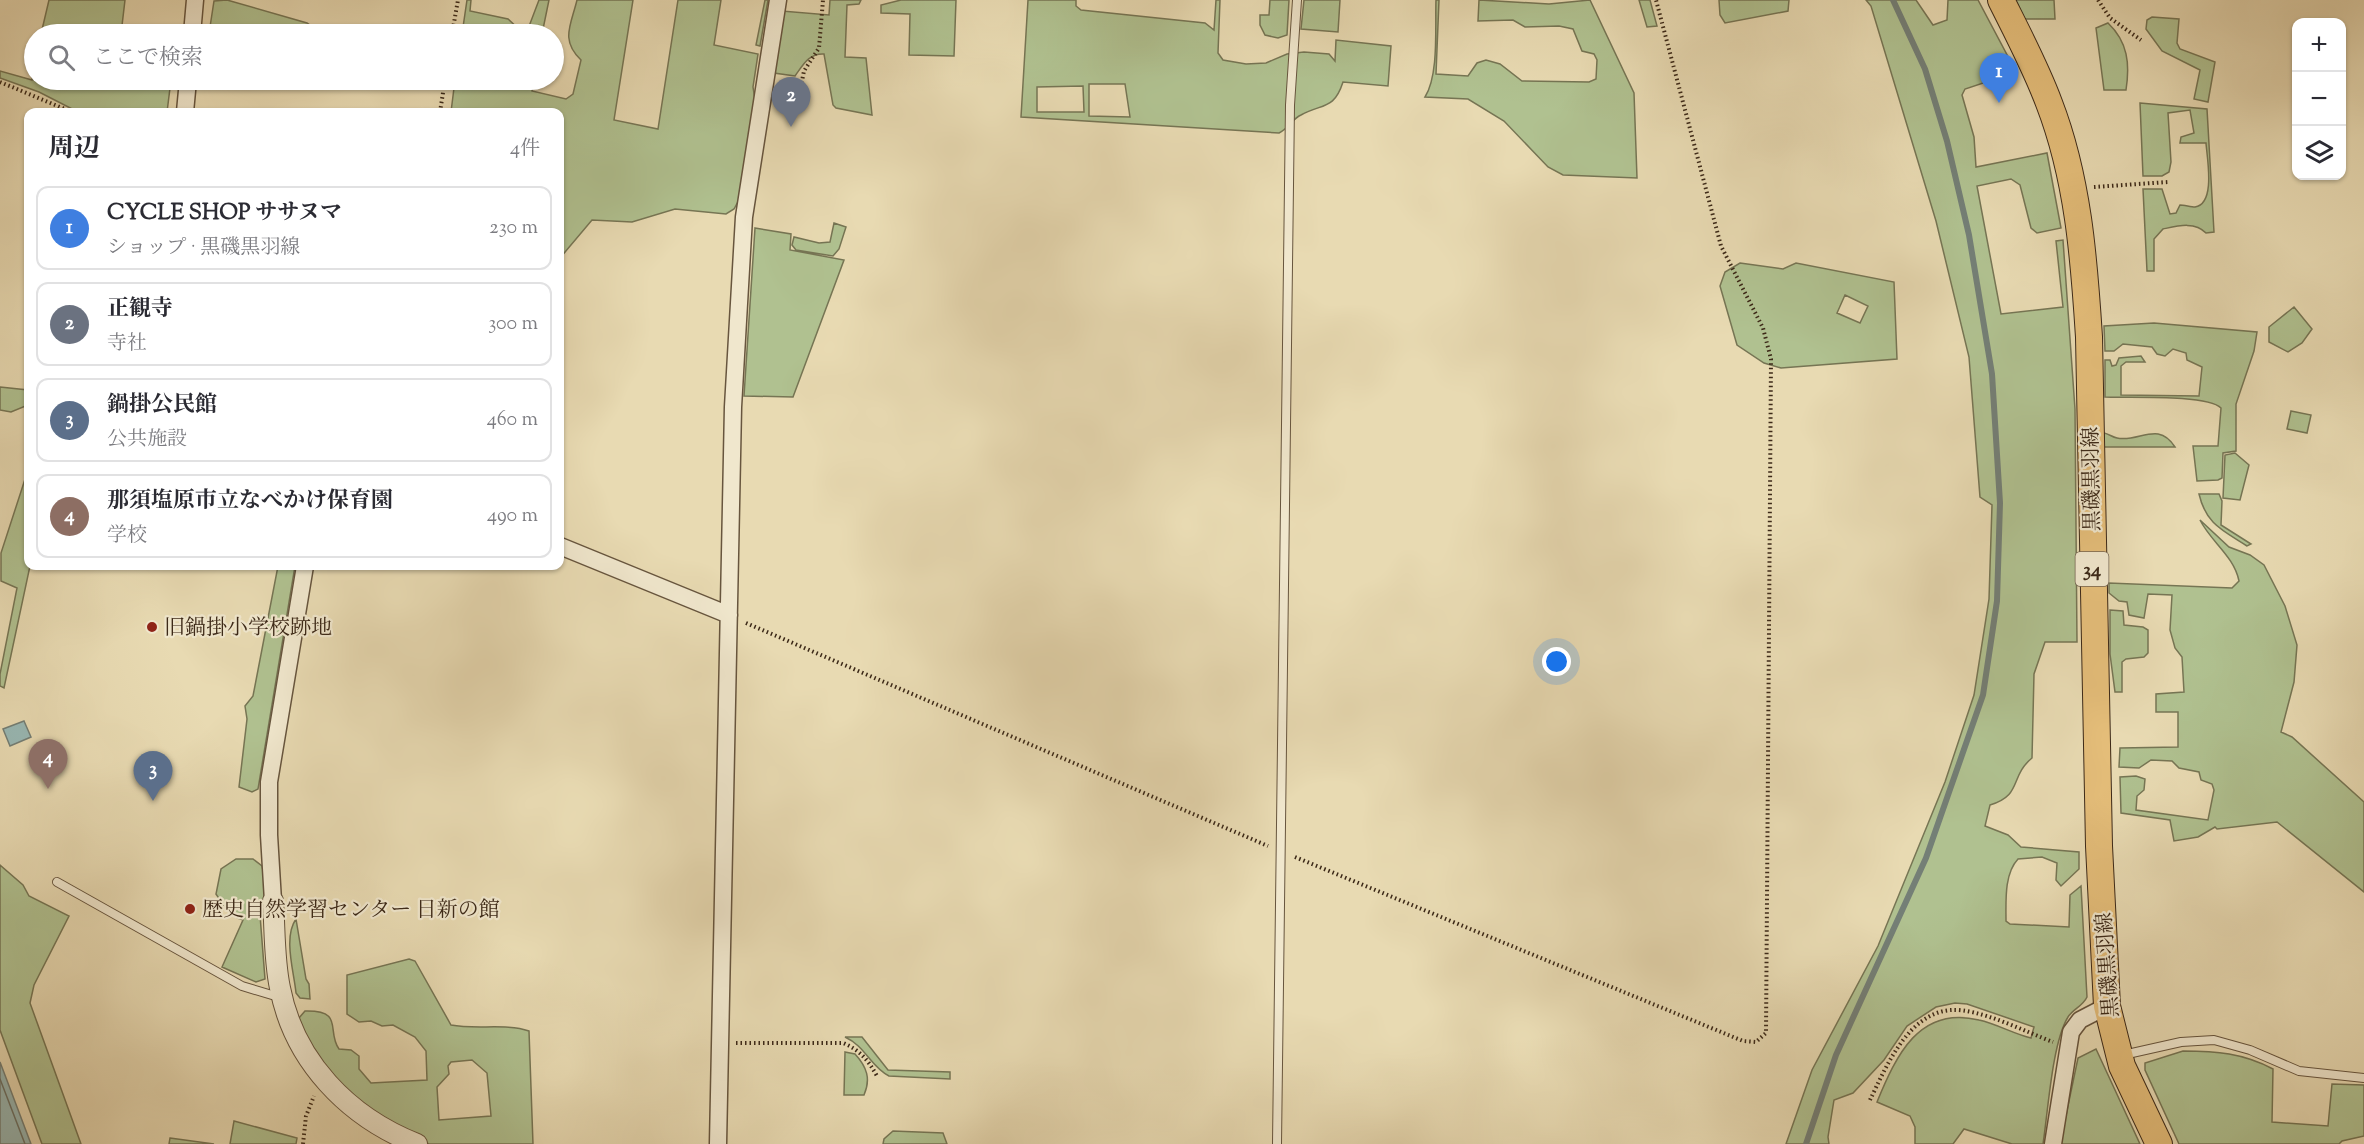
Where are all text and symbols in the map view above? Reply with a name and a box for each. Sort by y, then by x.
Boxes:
map controls [2292,18,2346,180]
button: + [2292,18,2346,72]
search box [24,24,564,90]
icon: search [45,41,78,74]
text: ここで検索 [93,43,203,75]
pin: 1 [1980,54,2018,103]
button: − [2292,72,2346,126]
pin: 2 [772,78,810,127]
button: layers [2292,126,2346,180]
text: 周辺 [48,131,100,168]
text: 4件 [510,135,540,164]
text: CYCLE SHOP ササヌマ [107,198,342,230]
text: 1 [66,214,73,243]
text: 230 m [489,214,538,243]
text: ショップ · 黒磯黒羽線 [107,234,300,263]
text: 正観寺 [107,294,173,326]
text: 2 [65,310,74,339]
text: 300 m [488,310,538,339]
text: 寺社 [107,330,147,359]
text: 鍋掛公民館 [107,390,217,422]
text: 3 [65,406,74,435]
text: 460 m [487,406,538,435]
text: 公共施設 [107,426,187,455]
street label: 黒磯黒羽線 [2077,426,2109,532]
text: 那須塩原市立なべかけ保育園 [107,486,393,518]
text: 4 [64,502,75,531]
text: 490 m [487,502,538,531]
text: 学校 [107,522,147,551]
road number: 34 [2076,552,2108,586]
place label: 旧鍋掛小学校跡地 [164,614,332,644]
marker: 旧鍋掛小学校跡地 [145,620,159,634]
your location [1542,647,1571,676]
pin: 4 [28,740,68,789]
pin: 3 [134,752,172,801]
place label: 歴史自然学習センター 日新の館 [202,896,500,926]
marker: 歴史自然学習センター 日新の館 [183,902,197,916]
street label: 黒磯黒羽線 [2090,911,2128,1018]

